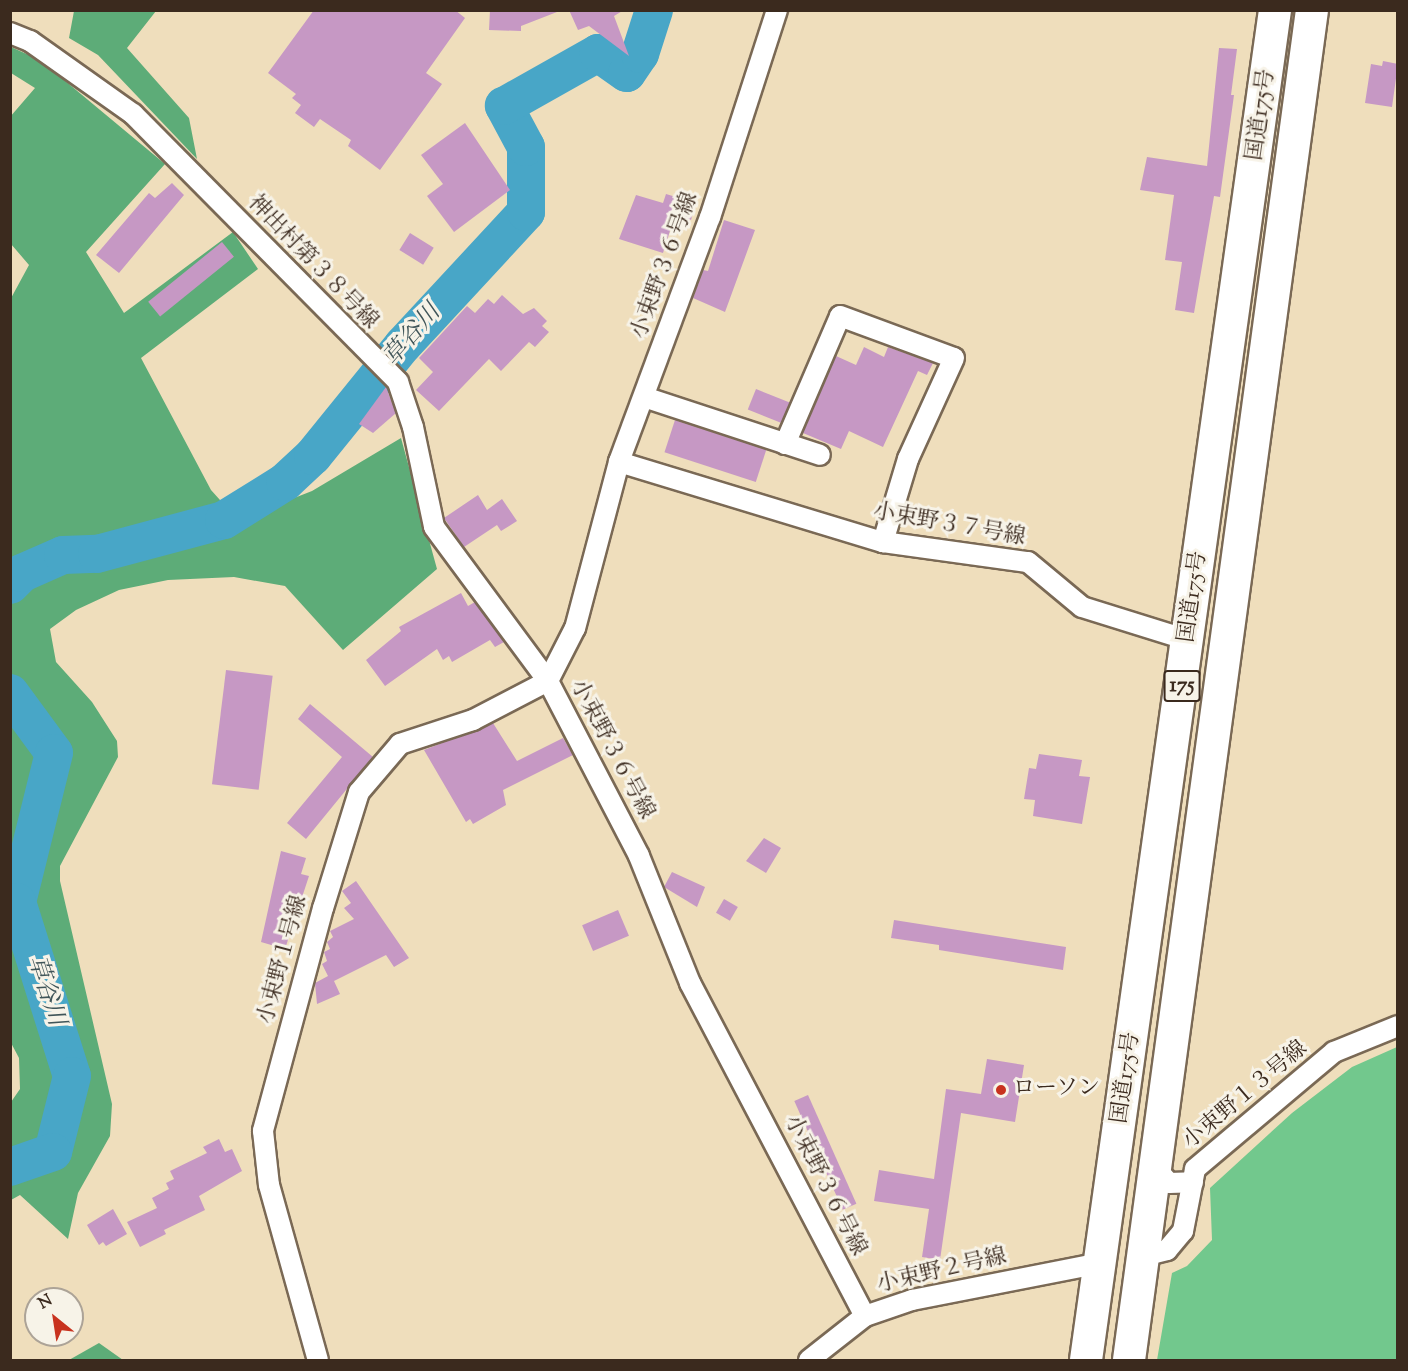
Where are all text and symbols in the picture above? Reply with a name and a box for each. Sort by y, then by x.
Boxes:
street label: 国道175号 [1243,68,1281,162]
street label: 小束野３６号線 [627,189,705,343]
street label: 神出村第３８号線 [241,191,383,335]
water label: 草谷川 [379,299,447,373]
street label: 小束野３７号線 [871,500,1027,552]
street label: 国道175号 [1175,550,1213,644]
road number: 175 [1162,668,1202,704]
street label: 小束野３６号線 [563,676,659,824]
street label: 小束野１号線 [254,893,314,1027]
water label: 草谷川 [20,952,70,1030]
street label: 国道175号 [1108,1031,1146,1125]
street label: 小束野１３号線 [1179,1036,1313,1156]
place label: ローソン [1013,1077,1101,1103]
marker: ローソン [994,1083,1008,1097]
street label: 小束野３６号線 [777,1111,871,1261]
street label: 小束野２号線 [875,1244,1009,1300]
north arrow [24,1287,84,1347]
text: N [34,1290,57,1316]

